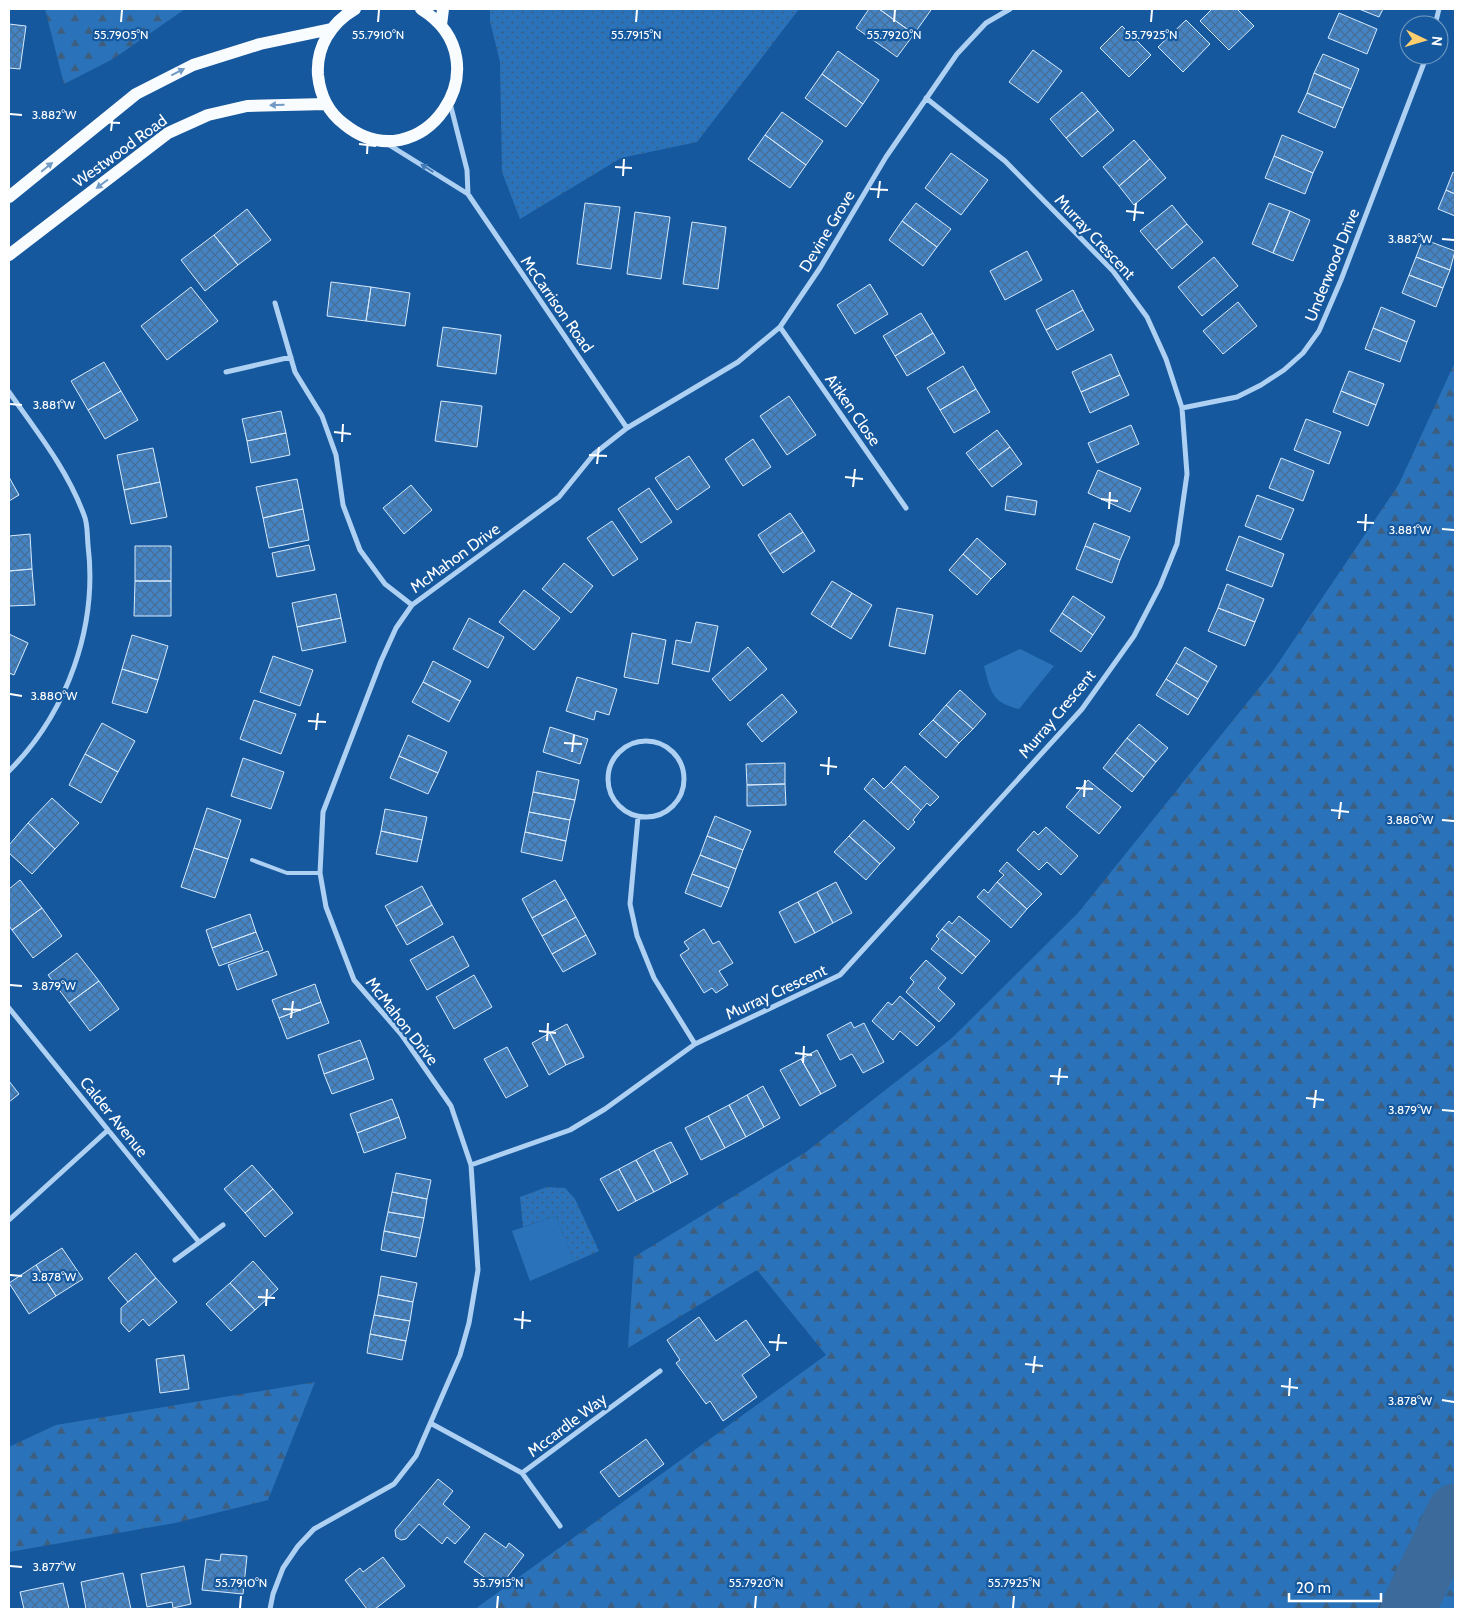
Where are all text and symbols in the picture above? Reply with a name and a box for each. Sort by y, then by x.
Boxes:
north arrow [1399,15,1449,65]
text: 55.7905°N [93,27,149,42]
text: 55.7910°N [352,27,404,42]
text: 55.7915°N [611,27,661,42]
text: 55.7920°N [867,27,921,42]
text: 55.7925°N [1124,27,1178,42]
text: N [1428,35,1446,47]
one-way arrow [171,68,185,76]
one-way arrow [269,101,285,109]
text: 3.882°W [32,107,77,122]
street label: Westwood Road [70,111,170,191]
one-way arrow [40,161,53,172]
one-way arrow [421,163,434,173]
one-way arrow [96,178,109,189]
street label: Devine Grove [795,187,859,275]
street label: Murray Crescent [1051,191,1140,284]
street label: Underwood Drive [1301,206,1363,324]
text: 3.882°W [1388,231,1433,246]
street label: McCarrison Road [517,252,597,356]
street label: Aitken Close [821,370,885,450]
text: 3.881°W [33,397,76,412]
street label: McMahon Drive [406,519,504,597]
text: 3.881°W [1389,522,1432,537]
street label: Murray Crescent [1015,666,1100,762]
text: 3.880°W [31,688,78,703]
text: 3.880°W [1387,812,1434,827]
street label: Murray Crescent [723,960,830,1024]
street label: McMahon Drive [362,973,442,1069]
text: 3.879°W [32,978,77,993]
street label: Calder Avenue [76,1073,152,1161]
text: 3.879°W [1388,1102,1433,1117]
text: 3.878°W [32,1269,77,1284]
street label: Mccardle Way [524,1389,610,1461]
text: 3.878°W [1388,1393,1433,1408]
text: 3.877°W [32,1559,76,1574]
scale bar [1289,1570,1382,1602]
text: 55.7910°N [215,1575,267,1590]
text: 55.7915°N [473,1575,523,1590]
text: 55.7920°N [729,1575,783,1590]
text: 55.7925°N [987,1575,1041,1590]
text: 20 m [1296,1579,1331,1597]

